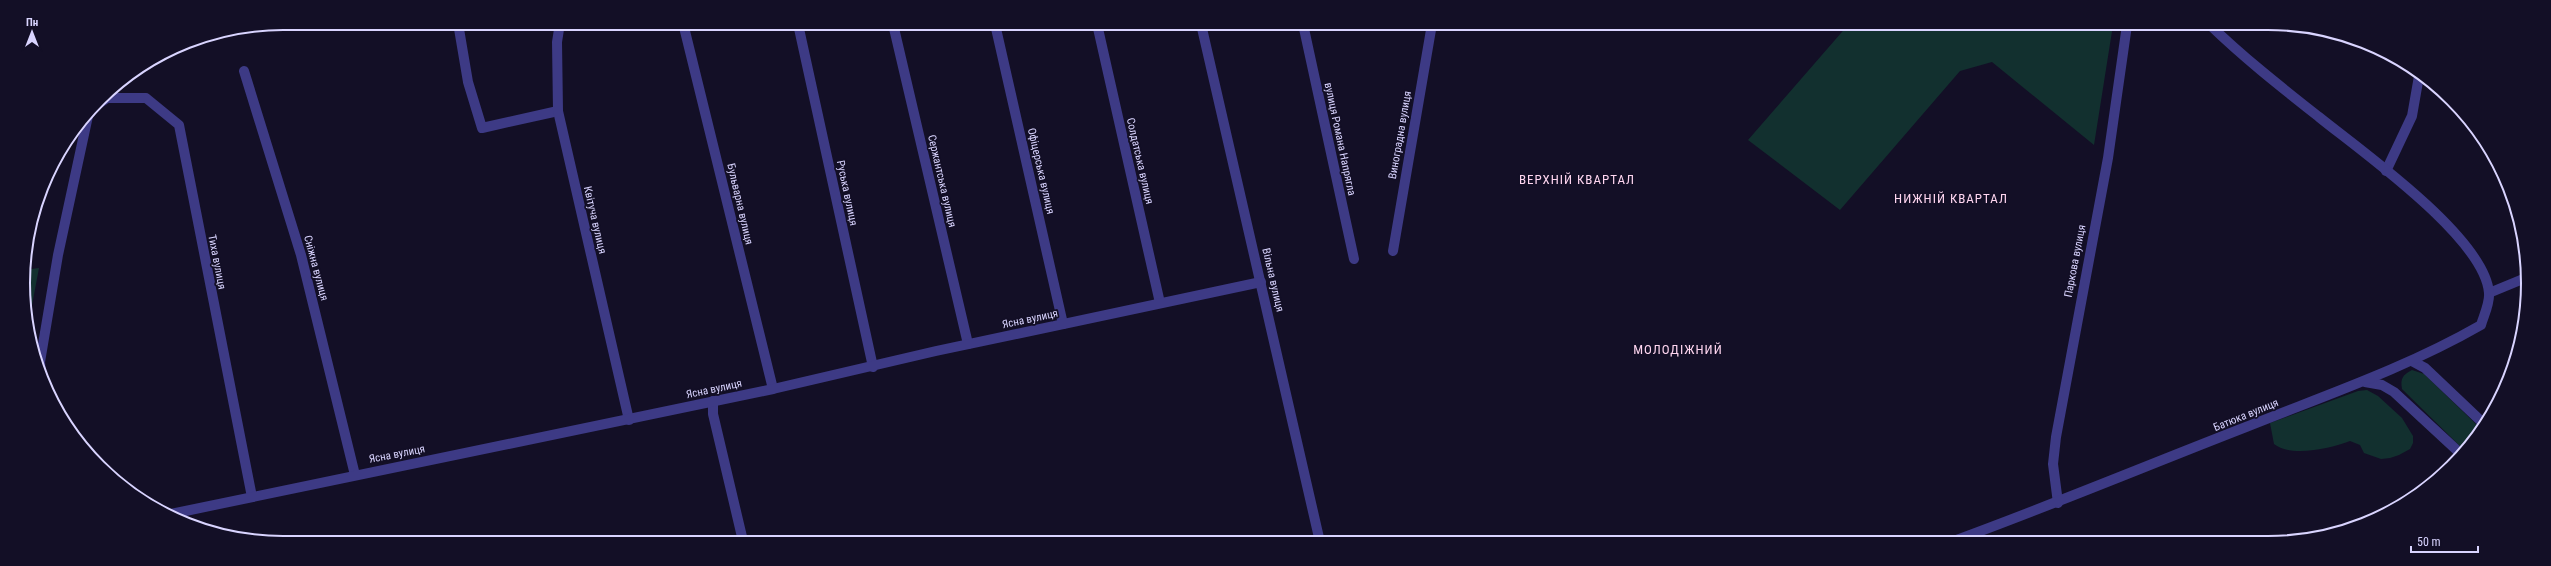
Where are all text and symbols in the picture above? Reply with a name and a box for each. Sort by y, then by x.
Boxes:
north arrow [12,12,52,52]
text: Пн [26,16,38,29]
street label: вулиця Романа Напрягла [1322,81,1358,197]
street label: Виноградна вулиця [1386,90,1414,180]
street label: Солдатська вулиця [1124,117,1156,205]
street label: Офіцерська вулиця [1025,127,1057,215]
street label: Сержантська вулиця [925,133,959,229]
street label: Руська вулиця [834,159,860,227]
street label: Бульварна вулиця [724,162,756,246]
district label: ВЕРХНІЙ КВАРТАЛ [1519,172,1635,187]
street label: Квітуча вулиця [581,185,609,255]
district label: НИЖНІЙ КВАРТАЛ [1894,191,2008,206]
street label: Паркова вулиця [2062,224,2088,298]
street label: Тиха вулиця [205,233,229,291]
street label: Сніжна вулиця [301,234,331,302]
street label: Вільна вулиця [1259,247,1287,313]
street label: Ясна вулиця [1001,307,1059,331]
district label: МОЛОДІЖНИЙ [1633,342,1723,357]
street label: Ясна вулиця [685,377,743,401]
street label: Батюка вулиця [2212,396,2280,434]
street label: Ясна вулиця [368,442,426,466]
scale bar [2411,528,2478,554]
text: 50 m [2417,535,2441,549]

